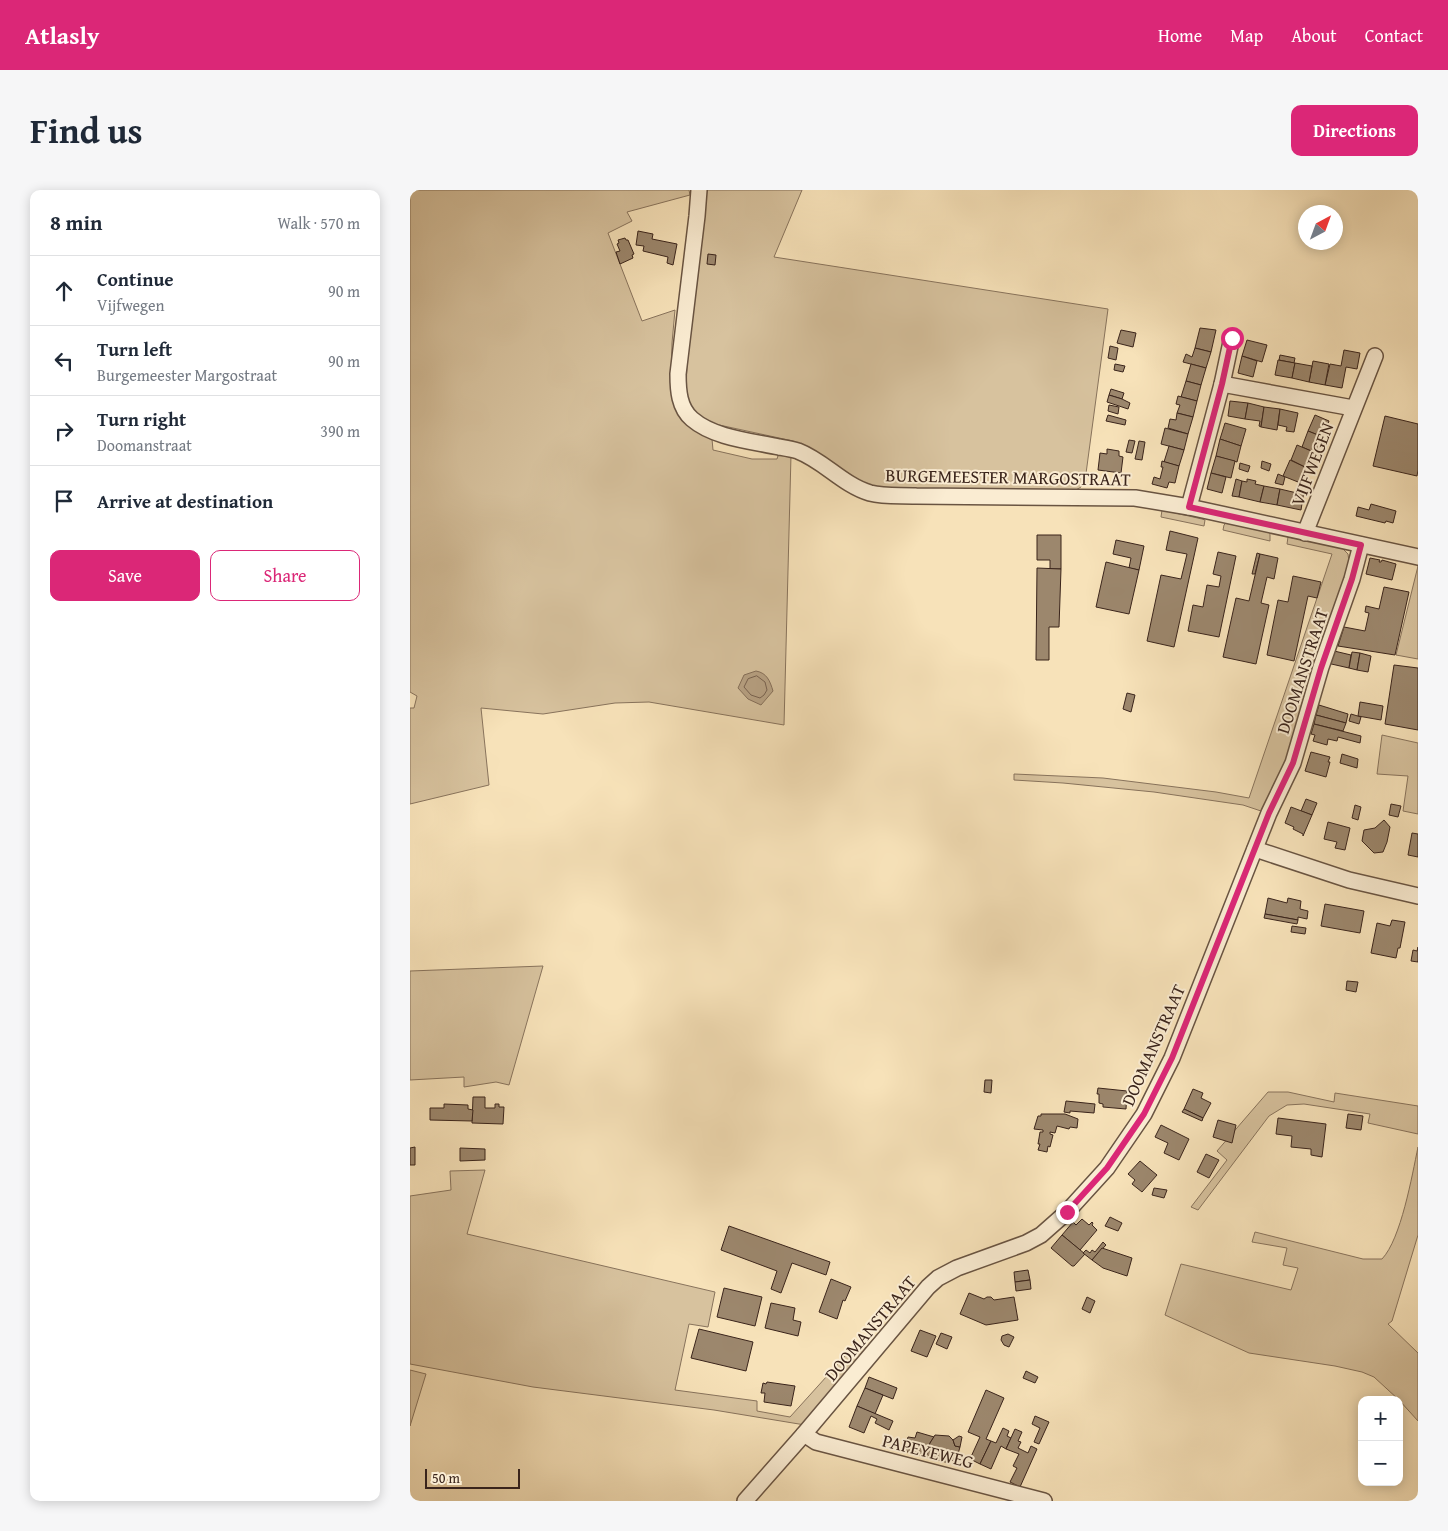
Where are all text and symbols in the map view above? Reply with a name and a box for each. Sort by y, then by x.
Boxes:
text: Atlasly [25,18,99,53]
text: Home [1158,22,1202,49]
text: Map [1230,22,1263,49]
text: About [1291,22,1337,49]
text: Contact [1365,22,1423,49]
text: Find us [30,105,143,156]
button: Directions [1291,105,1418,156]
north arrow [1298,205,1343,250]
text: 8 min [50,207,102,238]
text: Walk · 570 m [277,211,360,235]
text: Continue [97,265,174,293]
icon: ahead [50,277,78,305]
text: 90 m [328,279,360,303]
text: Vijfwegen [97,293,164,317]
route start [1221,327,1244,350]
text: Turn left [97,335,172,363]
icon: left [50,347,78,375]
text: 90 m [328,349,360,373]
text: Burgemeester Margostraat [97,363,277,387]
text: Turn right [97,405,186,433]
icon: right [50,417,78,445]
street label: VIJFWEGEN [1284,418,1340,510]
text: 390 m [320,419,360,443]
text: Doomanstraat [97,433,192,457]
street label: BURGEMEESTER MARGOSTRAAT [885,461,1131,493]
icon: arrive [50,487,78,515]
text: Arrive at destination [97,487,273,515]
button: Save [50,550,200,601]
button: Share [210,550,360,601]
street label: DOOMANSTRAAT [1269,605,1335,737]
street label: DOOMANSTRAAT [1114,980,1192,1110]
route end [1056,1201,1079,1224]
street label: DOOMANSTRAAT [818,1269,922,1387]
map controls [1358,1396,1403,1486]
button: + [1358,1396,1403,1441]
street label: PAPEYEWEG [879,1427,977,1475]
button: − [1358,1441,1403,1486]
scale bar [425,1466,520,1489]
text: 50 m [432,1468,460,1488]

